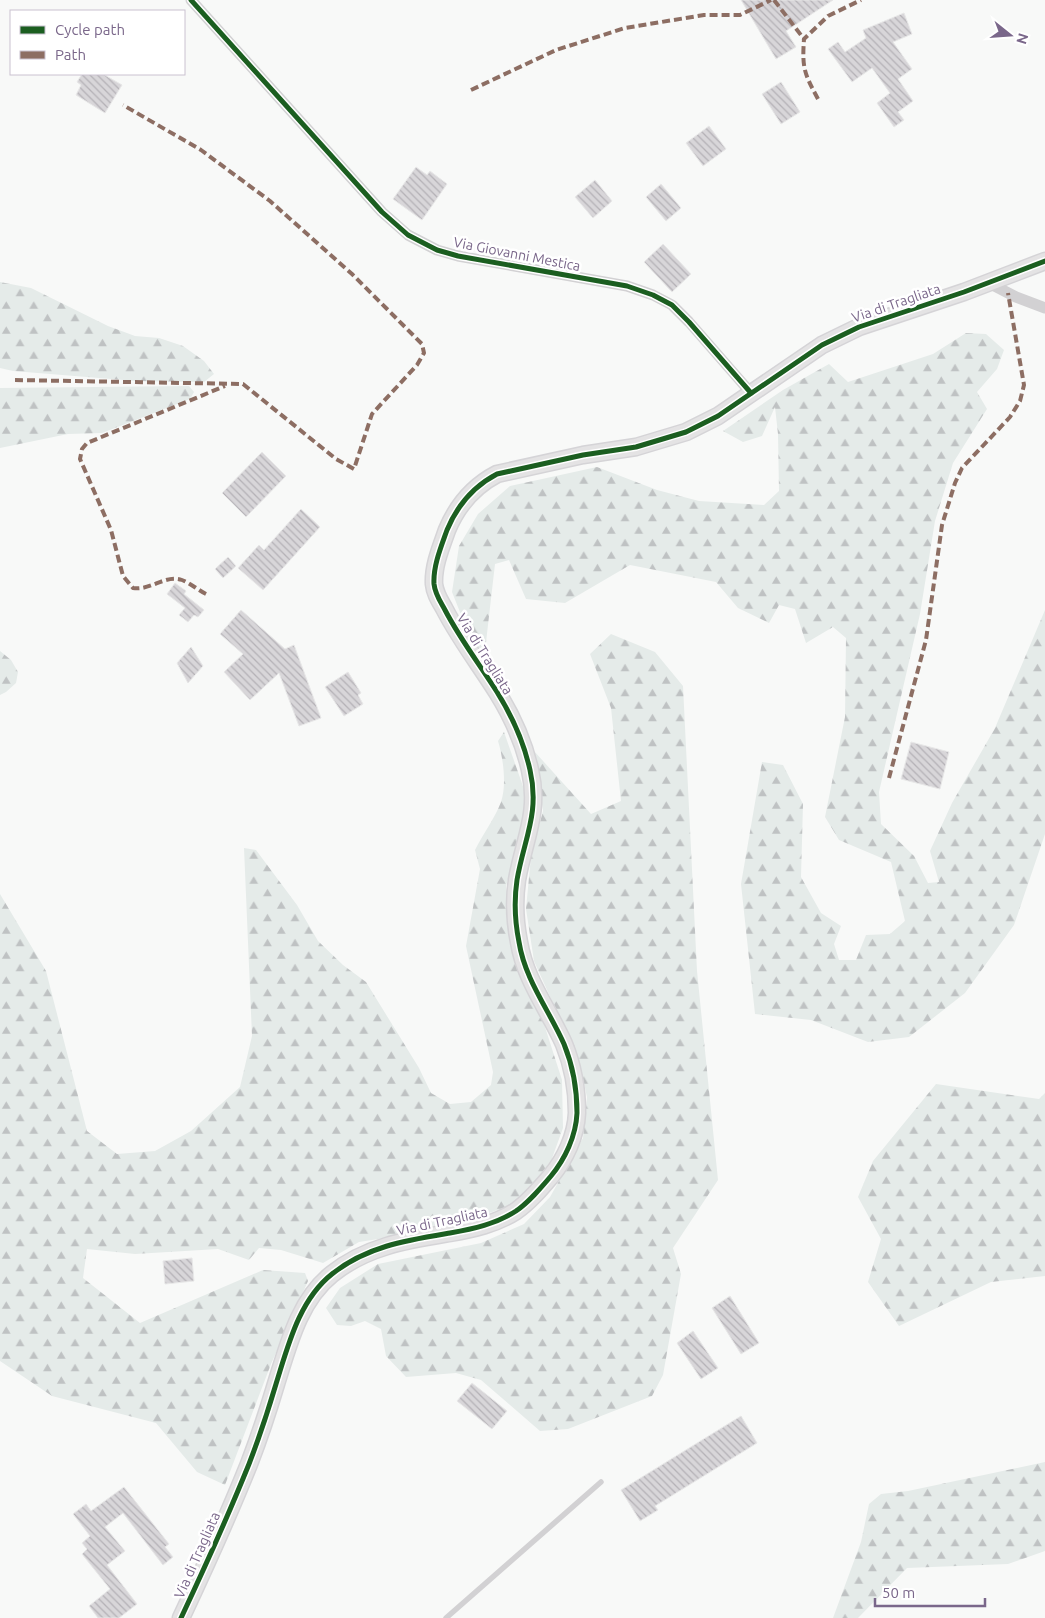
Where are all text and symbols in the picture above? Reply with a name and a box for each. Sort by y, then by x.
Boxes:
legend [10,10,185,75]
north arrow [985,10,1035,60]
text: Cycle path [55,21,125,38]
text: N [1013,31,1032,46]
text: Path [55,46,86,63]
street label: Via Giovanni Mestica [452,234,582,274]
street label: Via di Tragliata [850,280,942,326]
street label: Via di Tragliata [454,610,516,698]
street label: Via di Tragliata [395,1204,489,1238]
street label: Via di Tragliata [171,1509,223,1601]
scale bar [875,1576,985,1608]
text: 50 m [882,1584,915,1601]

